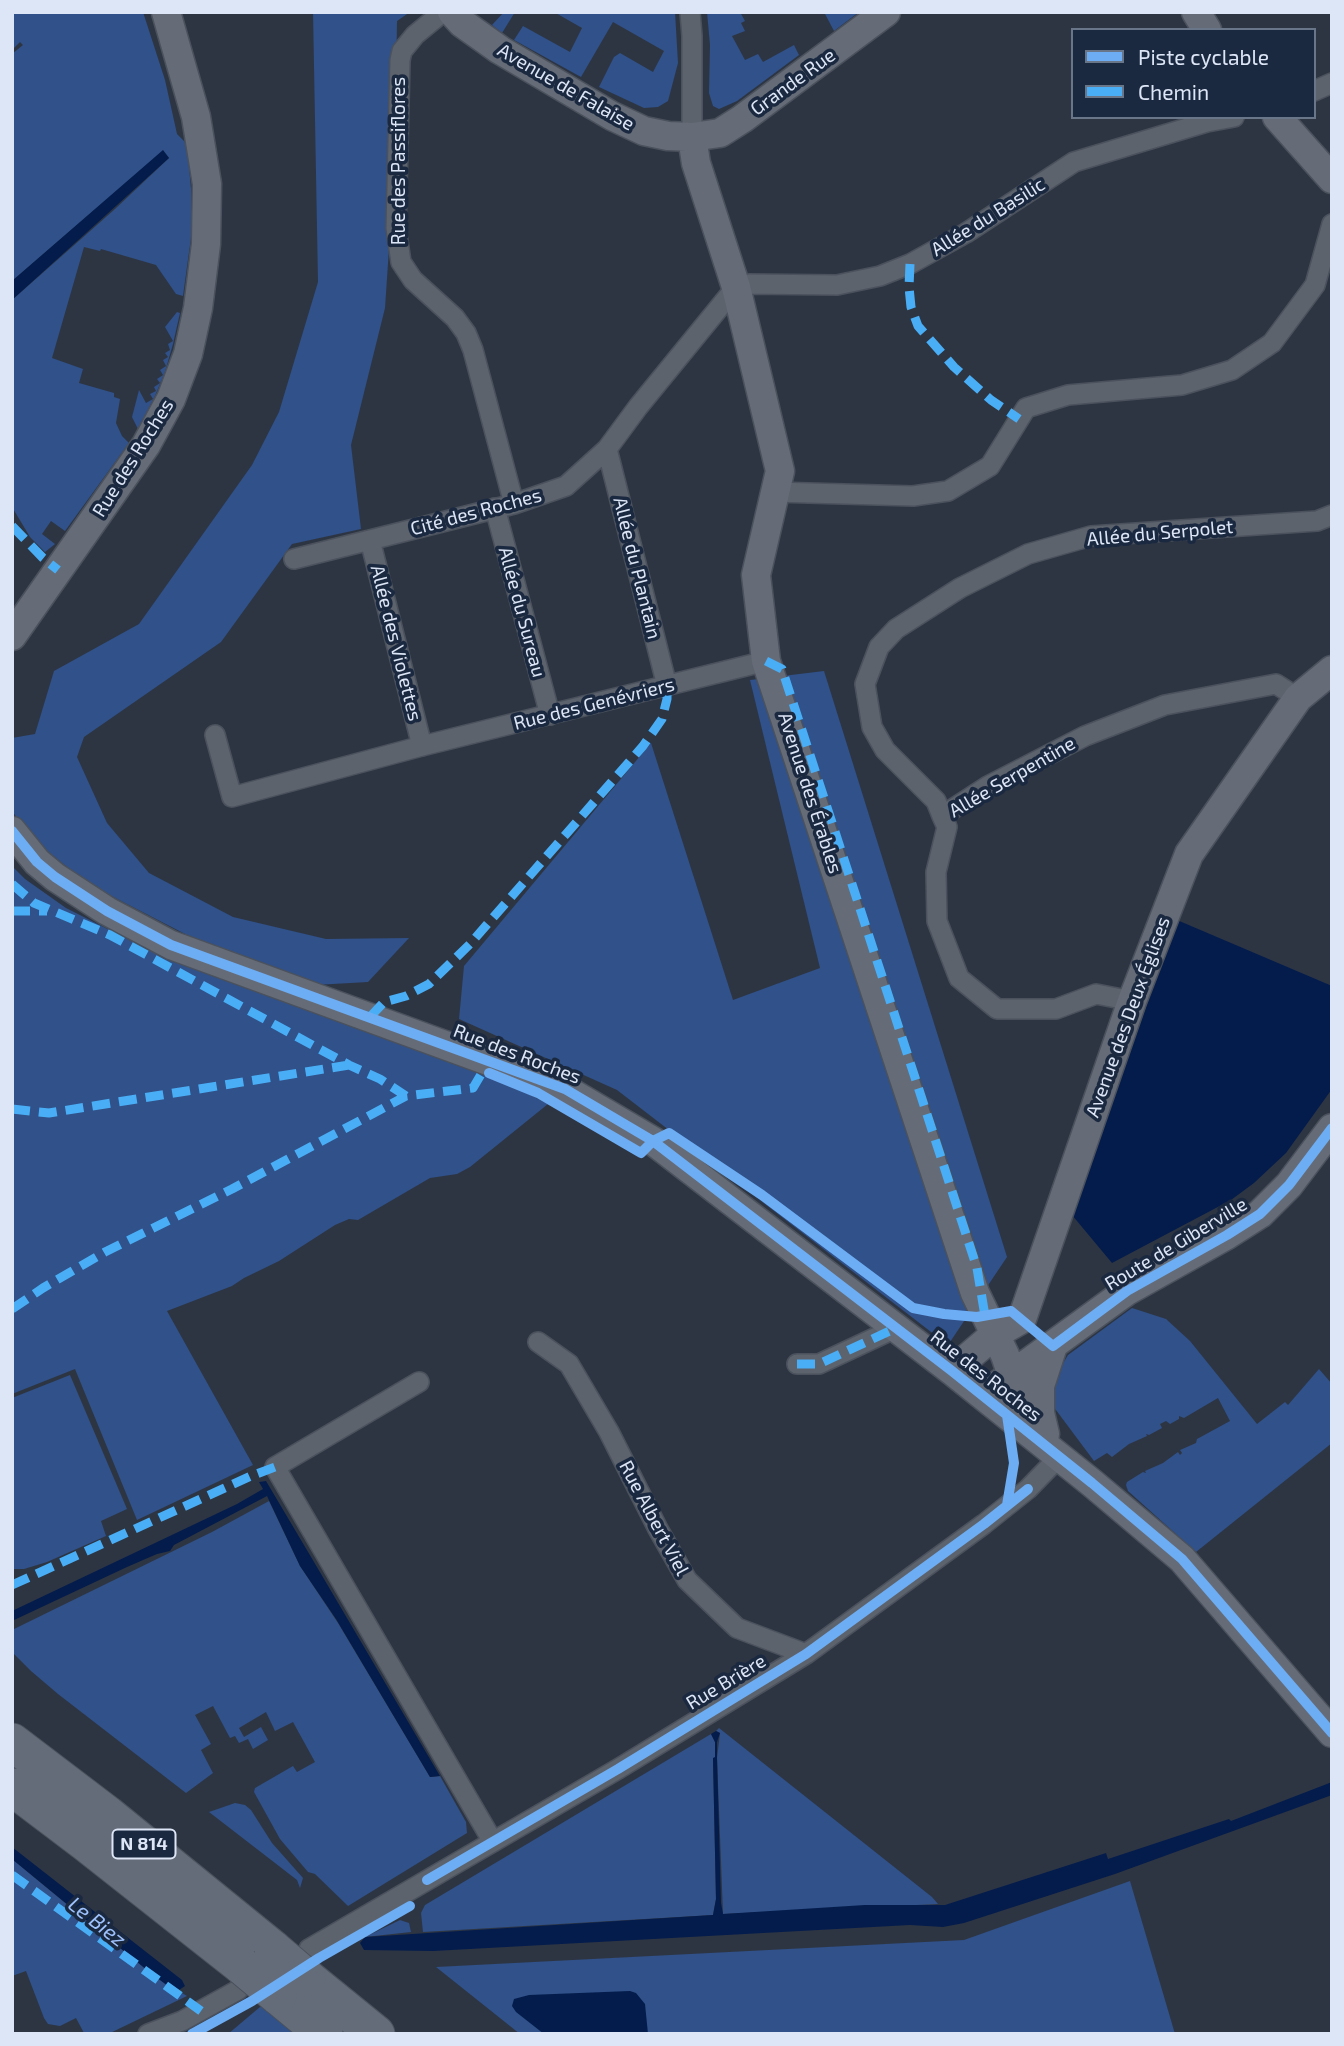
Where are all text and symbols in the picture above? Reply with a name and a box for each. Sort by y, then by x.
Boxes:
legend [1071,28,1316,119]
street label: Avenue de Falaise [494,39,638,135]
street label: Grande Rue [746,44,840,120]
text: Piste cyclable [1138,44,1269,69]
street label: Rue des Passiflores [388,77,410,245]
text: Chemin [1138,79,1209,104]
street label: Allée du Basilic [927,173,1049,261]
street label: Rue des Roches [88,395,178,521]
street label: Cité des Roches [408,484,544,540]
street label: Allée du Plantain [608,495,666,641]
street label: Allée du Serpolet [1086,515,1234,551]
street label: Allée du Sureau [494,544,550,680]
street label: Allée des Violettes [366,563,426,723]
street label: Rue des Genévriers [511,673,677,735]
street label: Avenue des Érables [773,710,847,876]
street label: Allée Serpentine [945,732,1079,822]
street label: Avenue des Deux Églises [1081,914,1175,1120]
street label: Rue des Roches [450,1019,584,1089]
street label: Route de Giberville [1101,1193,1251,1295]
street label: Rue des Roches [926,1326,1046,1426]
street label: Rue Albert Viel [614,1457,694,1579]
street label: Rue Brière [682,1649,770,1715]
road number: N 814 [113,1830,176,1858]
water label: Le Biez [63,1892,131,1952]

